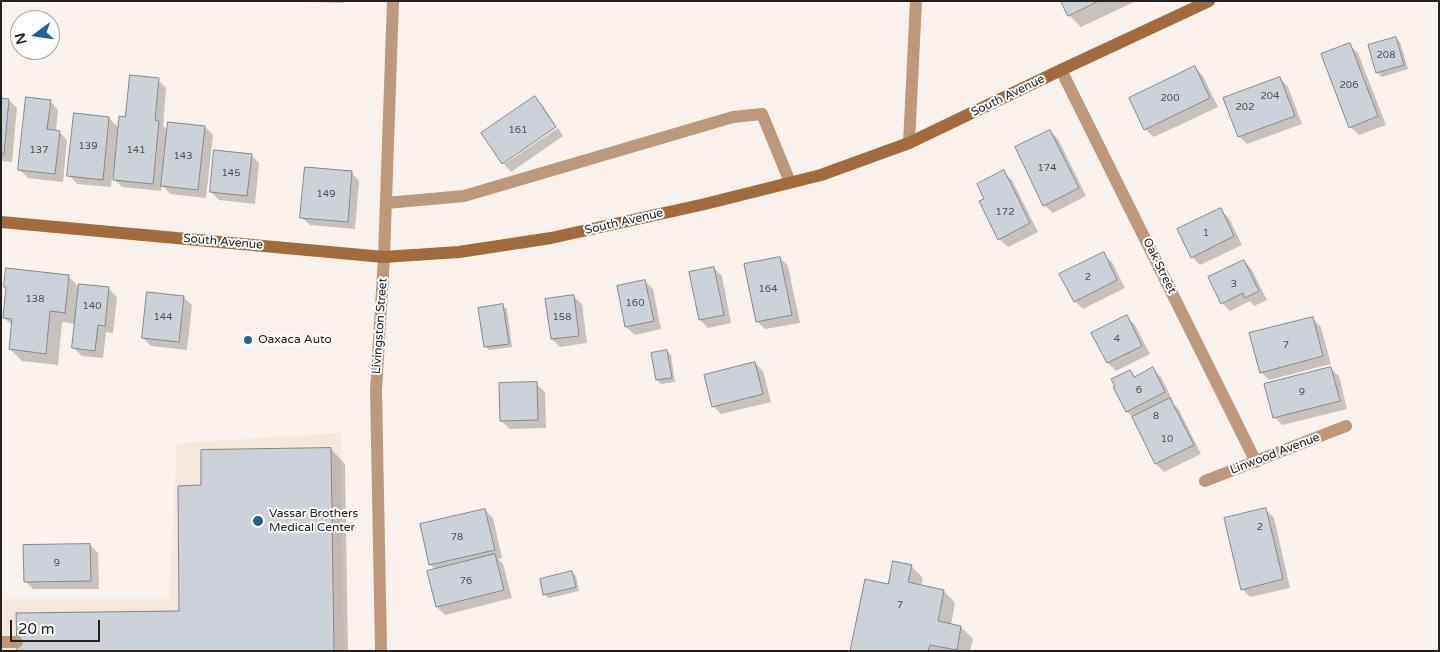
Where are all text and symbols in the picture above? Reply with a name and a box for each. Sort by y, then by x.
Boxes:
north arrow [10,10,60,60]
text: N [11,31,31,46]
house number: 208 [1377,49,1395,61]
street label: South Avenue [969,72,1047,120]
house number: 206 [1340,79,1358,91]
house number: 204 [1261,90,1279,102]
house number: 200 [1161,92,1179,104]
house number: 202 [1236,101,1254,113]
house number: 161 [509,124,527,136]
house number: 139 [79,140,97,152]
house number: 137 [30,144,48,156]
house number: 141 [127,144,145,156]
house number: 143 [174,150,192,162]
house number: 174 [1038,162,1056,174]
house number: 145 [222,167,240,179]
house number: 149 [317,188,335,200]
street label: South Avenue [583,206,665,238]
house number: 172 [996,206,1014,218]
house number: 1 [1203,227,1209,239]
street label: South Avenue [183,231,263,253]
street label: Oak Street [1139,236,1179,296]
house number: 2 [1085,271,1091,283]
street label: Livingston Street [369,277,391,375]
house number: 3 [1231,278,1237,290]
house number: 164 [759,283,777,295]
house number: 138 [26,293,44,305]
house number: 160 [626,297,644,309]
house number: 140 [83,300,101,312]
house number: 144 [154,311,172,323]
house number: 158 [553,311,571,323]
place label: Oaxaca Auto [258,333,332,347]
house number: 4 [1114,333,1120,345]
marker: Oaxaca Auto [242,334,254,346]
house number: 7 [1283,339,1289,351]
house number: 6 [1136,384,1142,396]
house number: 9 [1299,386,1305,398]
house number: 8 [1153,410,1159,422]
street label: Linwood Avenue [1228,430,1322,478]
house number: 10 [1161,433,1173,445]
place label: Vassar Brothers Medical Center [269,507,358,535]
marker: Vassar Brothers Medical Center [251,514,265,528]
house number: 2 [1257,521,1263,533]
house number: 78 [451,531,463,543]
house number: 9 [54,557,60,569]
house number: 76 [460,575,472,587]
house number: 7 [897,599,903,611]
scale bar [12,610,102,642]
text: 20 m [18,620,55,638]

